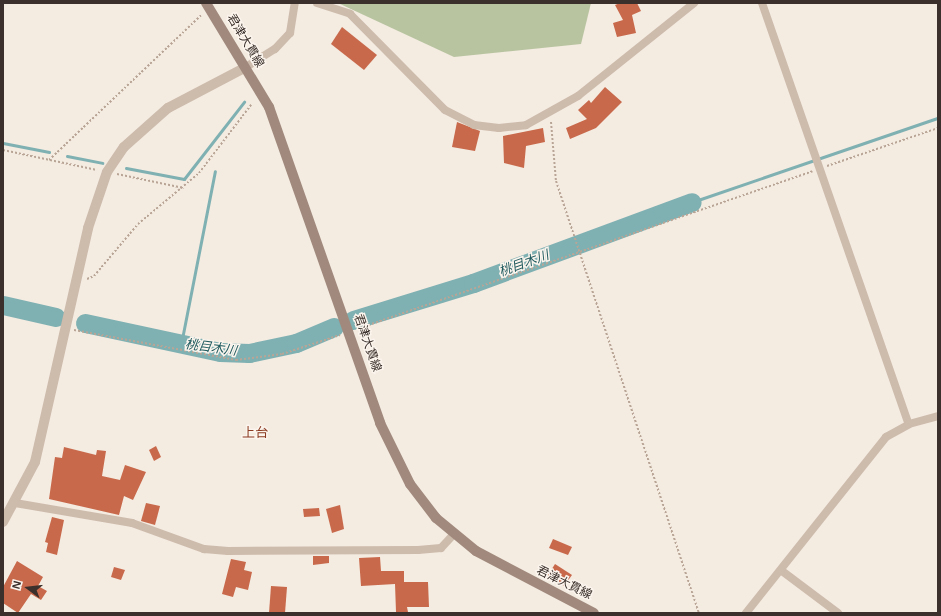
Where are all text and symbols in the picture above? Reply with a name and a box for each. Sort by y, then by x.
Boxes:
street label: 君津大貫線 [223,12,267,70]
water label: 桃目木川 [497,248,551,280]
street label: 君津大貫線 [350,312,384,374]
water label: 桃目木川 [184,337,238,359]
district label: 上台 [242,425,268,441]
street label: 君津大貫線 [534,563,594,603]
north arrow [8,568,48,608]
text: N [10,580,23,590]

